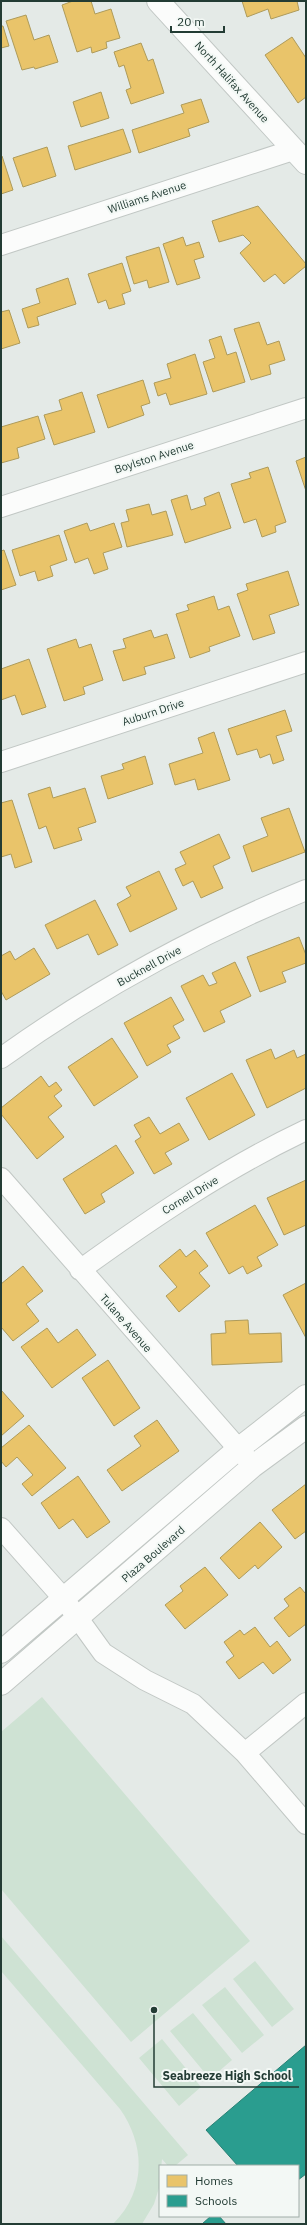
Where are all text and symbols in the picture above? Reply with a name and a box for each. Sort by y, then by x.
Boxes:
scale bar [171,8,224,34]
text: 20 m [177,14,205,29]
street label: North Halifax Avenue [192,38,272,126]
street label: Williams Avenue [106,178,188,216]
street label: Boylston Avenue [113,438,195,476]
street label: Auburn Drive [120,695,186,729]
street label: Bucknell Drive [115,943,183,989]
street label: Cornell Drive [159,1173,221,1217]
street label: Tulane Avenue [97,1291,155,1355]
street label: Plaza Boulevard [119,1523,187,1585]
callout: Seabreeze High School [154,2063,299,2087]
text: Seabreeze High School [163,2068,292,2083]
legend [159,2165,299,2217]
text: Homes [195,2173,233,2188]
text: Schools [195,2193,238,2208]

